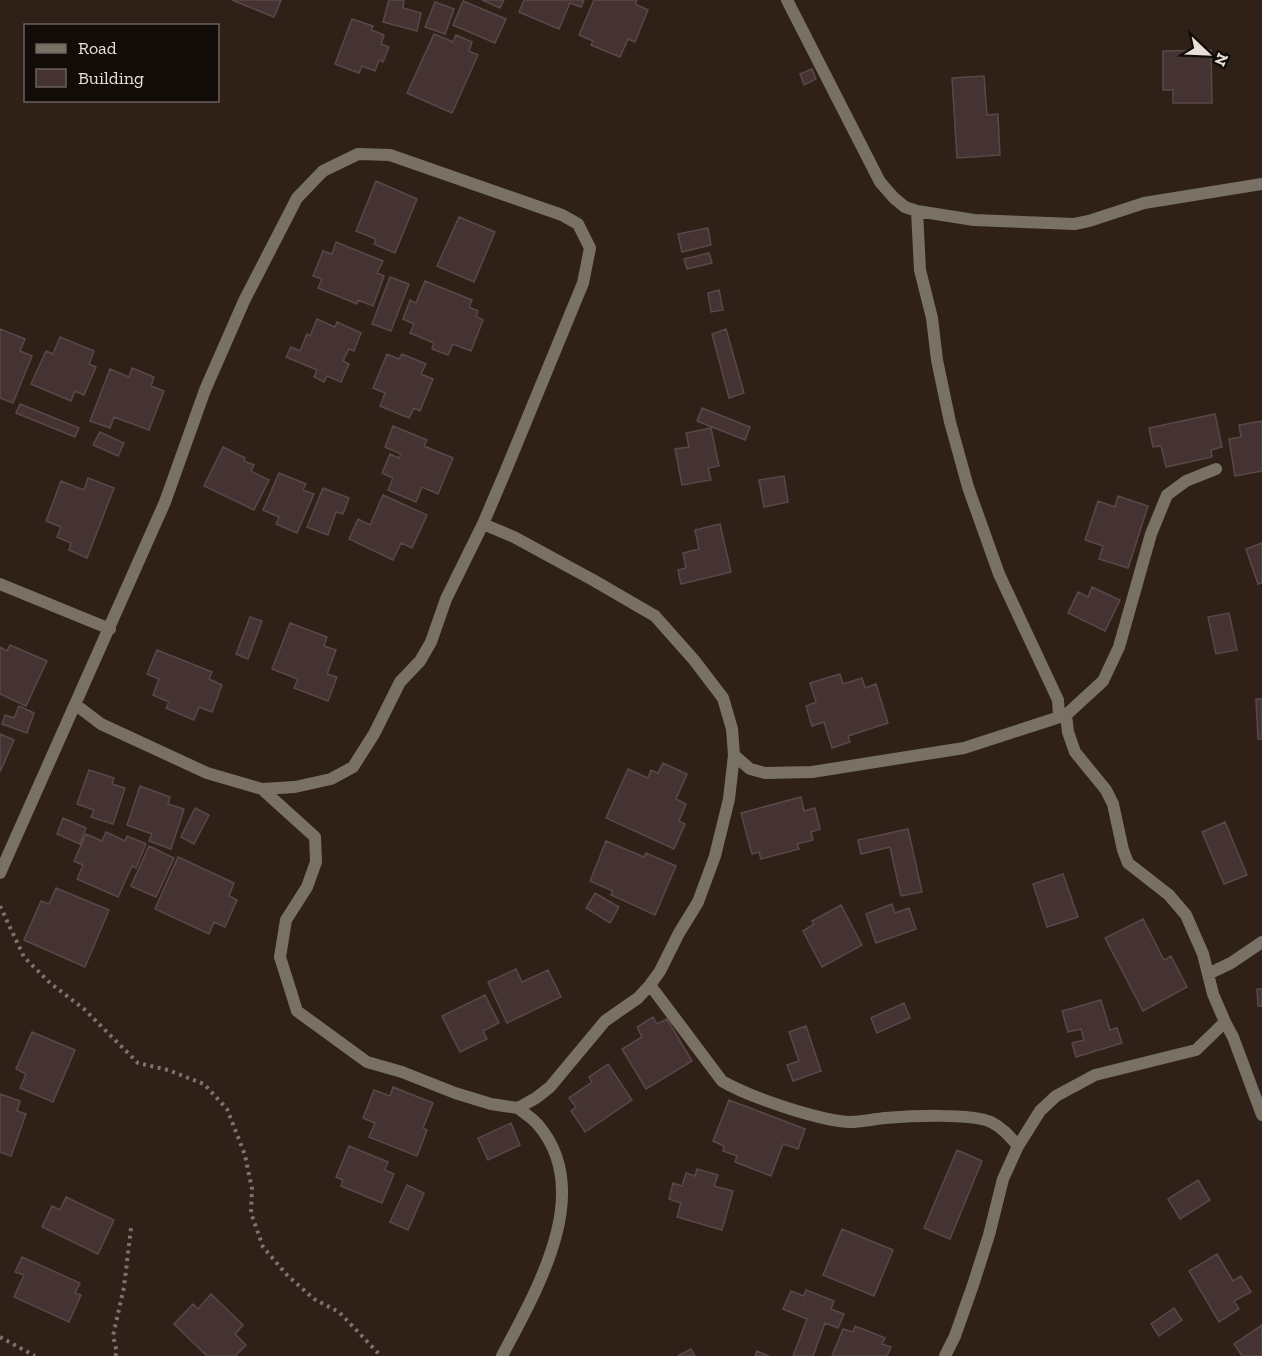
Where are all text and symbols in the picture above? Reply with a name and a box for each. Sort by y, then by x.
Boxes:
legend [24,24,219,102]
north arrow [1178,24,1238,84]
text: Road [78,37,117,59]
text: N [1210,50,1232,69]
text: Building [78,67,144,89]

